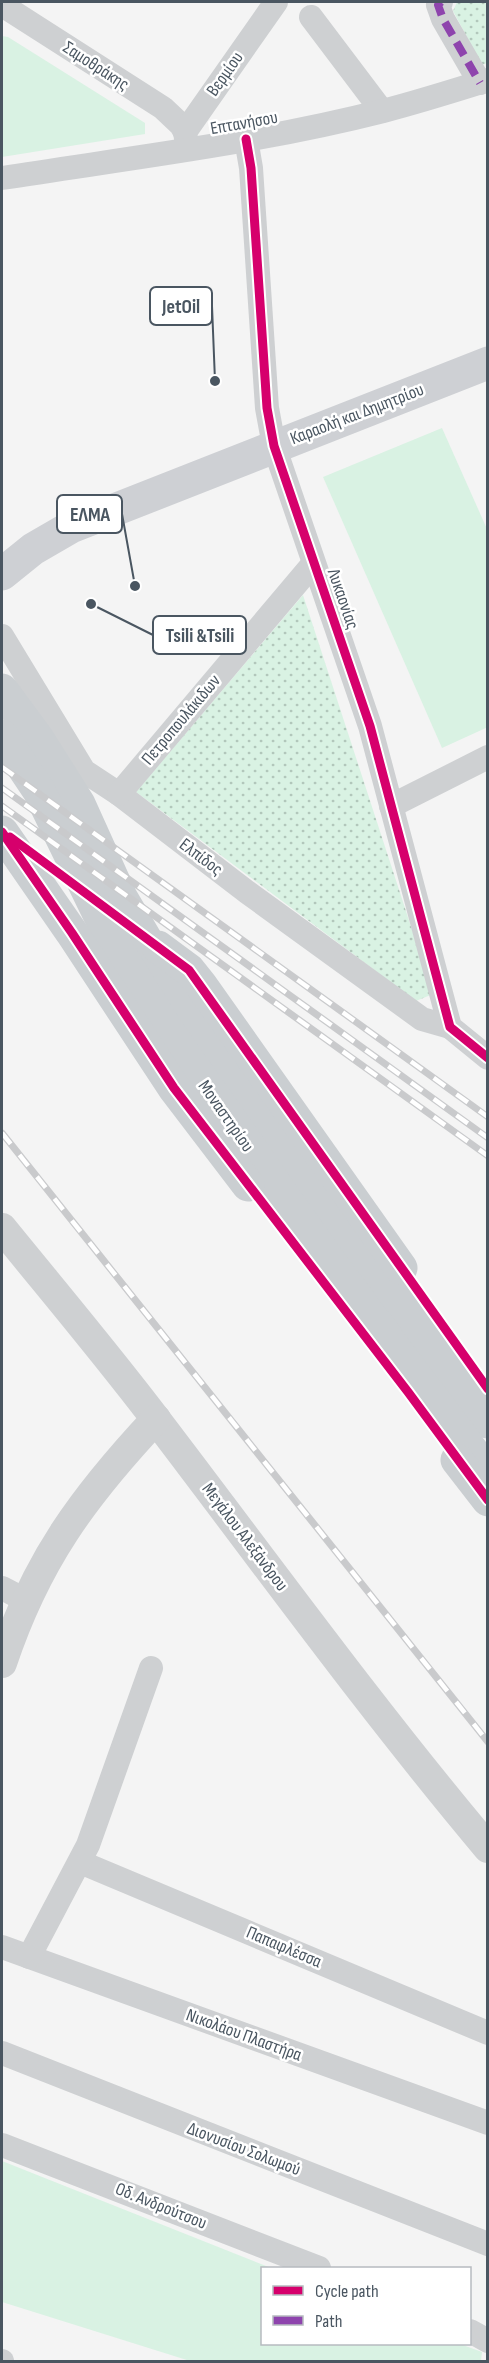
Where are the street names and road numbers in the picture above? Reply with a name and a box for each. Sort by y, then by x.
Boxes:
street label: Σαμοθράκης [59,37,133,95]
street label: Βερμίου [202,48,248,100]
street label: Επτανήσου [209,107,279,139]
street label: Καραολή και Δημητρίου [287,379,427,449]
street label: Λυκαονίας [323,565,363,632]
street label: Πετροπουλάκιδων [137,671,225,769]
street label: Ελπίδος [175,834,227,880]
street label: Μοναστηρίου [194,1076,258,1156]
street label: Μεγάλου Αλεξάνδρου [198,1479,292,1595]
street label: Παπαφλέσσα [243,1922,325,1972]
street label: Νικολάου Πλαστήρα [183,2004,305,2066]
street label: Διονυσίου Σολωμού [184,2118,304,2180]
street label: Οδ. Ανδρούτσου [112,2178,210,2234]

